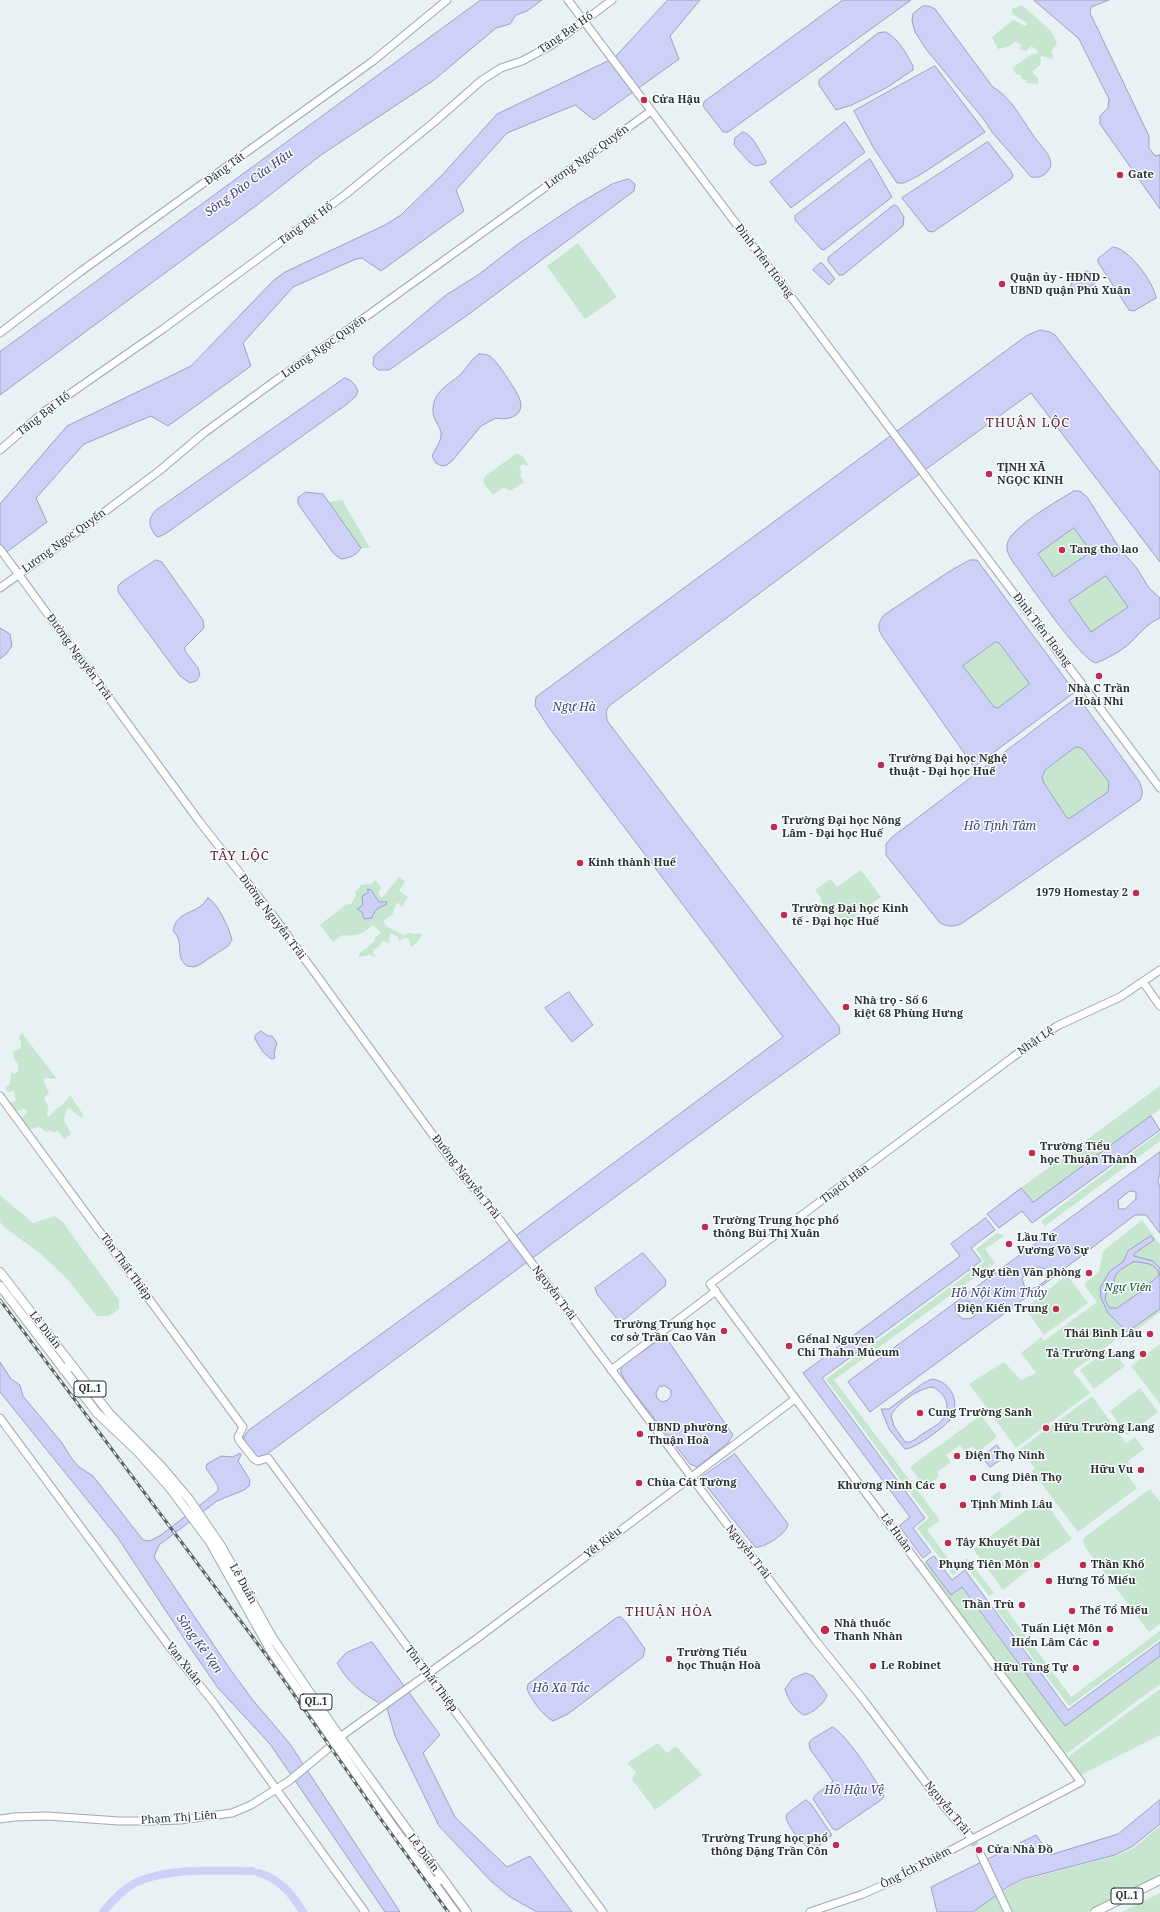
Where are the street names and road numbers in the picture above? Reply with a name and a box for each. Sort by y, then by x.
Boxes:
street label: Tăng Bạt Hổ [536,9,596,57]
street label: Lương Ngọc Quyến [543,122,631,192]
street label: Đặng Tất [202,150,248,188]
street label: Tăng Bạt Hổ [276,200,336,248]
street label: Đinh Tiên Hoàng [732,222,796,300]
street label: Lương Ngọc Quyến [279,313,369,381]
street label: Tăng Bạt Hổ [15,389,73,439]
street label: Lương Ngọc Quyến [20,506,108,576]
street label: Đinh Tiên Hoàng [1010,591,1074,669]
street label: Đường Nguyễn Trãi [43,611,115,703]
street label: Đường Nguyễn Trãi [236,872,308,962]
street label: Nhật Lệ [1015,1024,1057,1058]
street label: Đường Nguyễn Trãi [429,1132,503,1222]
street label: Thạch Hãn [818,1162,872,1206]
street label: Tôn Thất Thiệp [97,1231,155,1303]
street label: Nguyễn Trãi [529,1263,579,1323]
street label: Lê Duẩn [26,1309,64,1351]
road number: QL.1 [74,1381,106,1397]
street label: Lê Huân [878,1511,914,1555]
street label: Nguyễn Trãi [723,1522,773,1582]
street label: Yết Kiêu [582,1525,624,1561]
street label: Lê Duẩn [227,1562,259,1606]
street label: Vạn Xuân [163,1640,205,1688]
street label: Tôn Thất Thiệp [402,1643,460,1715]
road number: QL.1 [300,1694,332,1710]
street label: Nguyễn Trãi [921,1779,973,1837]
street label: Phạm Thị Liên [140,1809,218,1827]
street label: Lê Duẩn [405,1832,441,1874]
street label: Ông Ích Khiêm [878,1844,954,1892]
road number: QL.1 [1111,1888,1143,1904]

